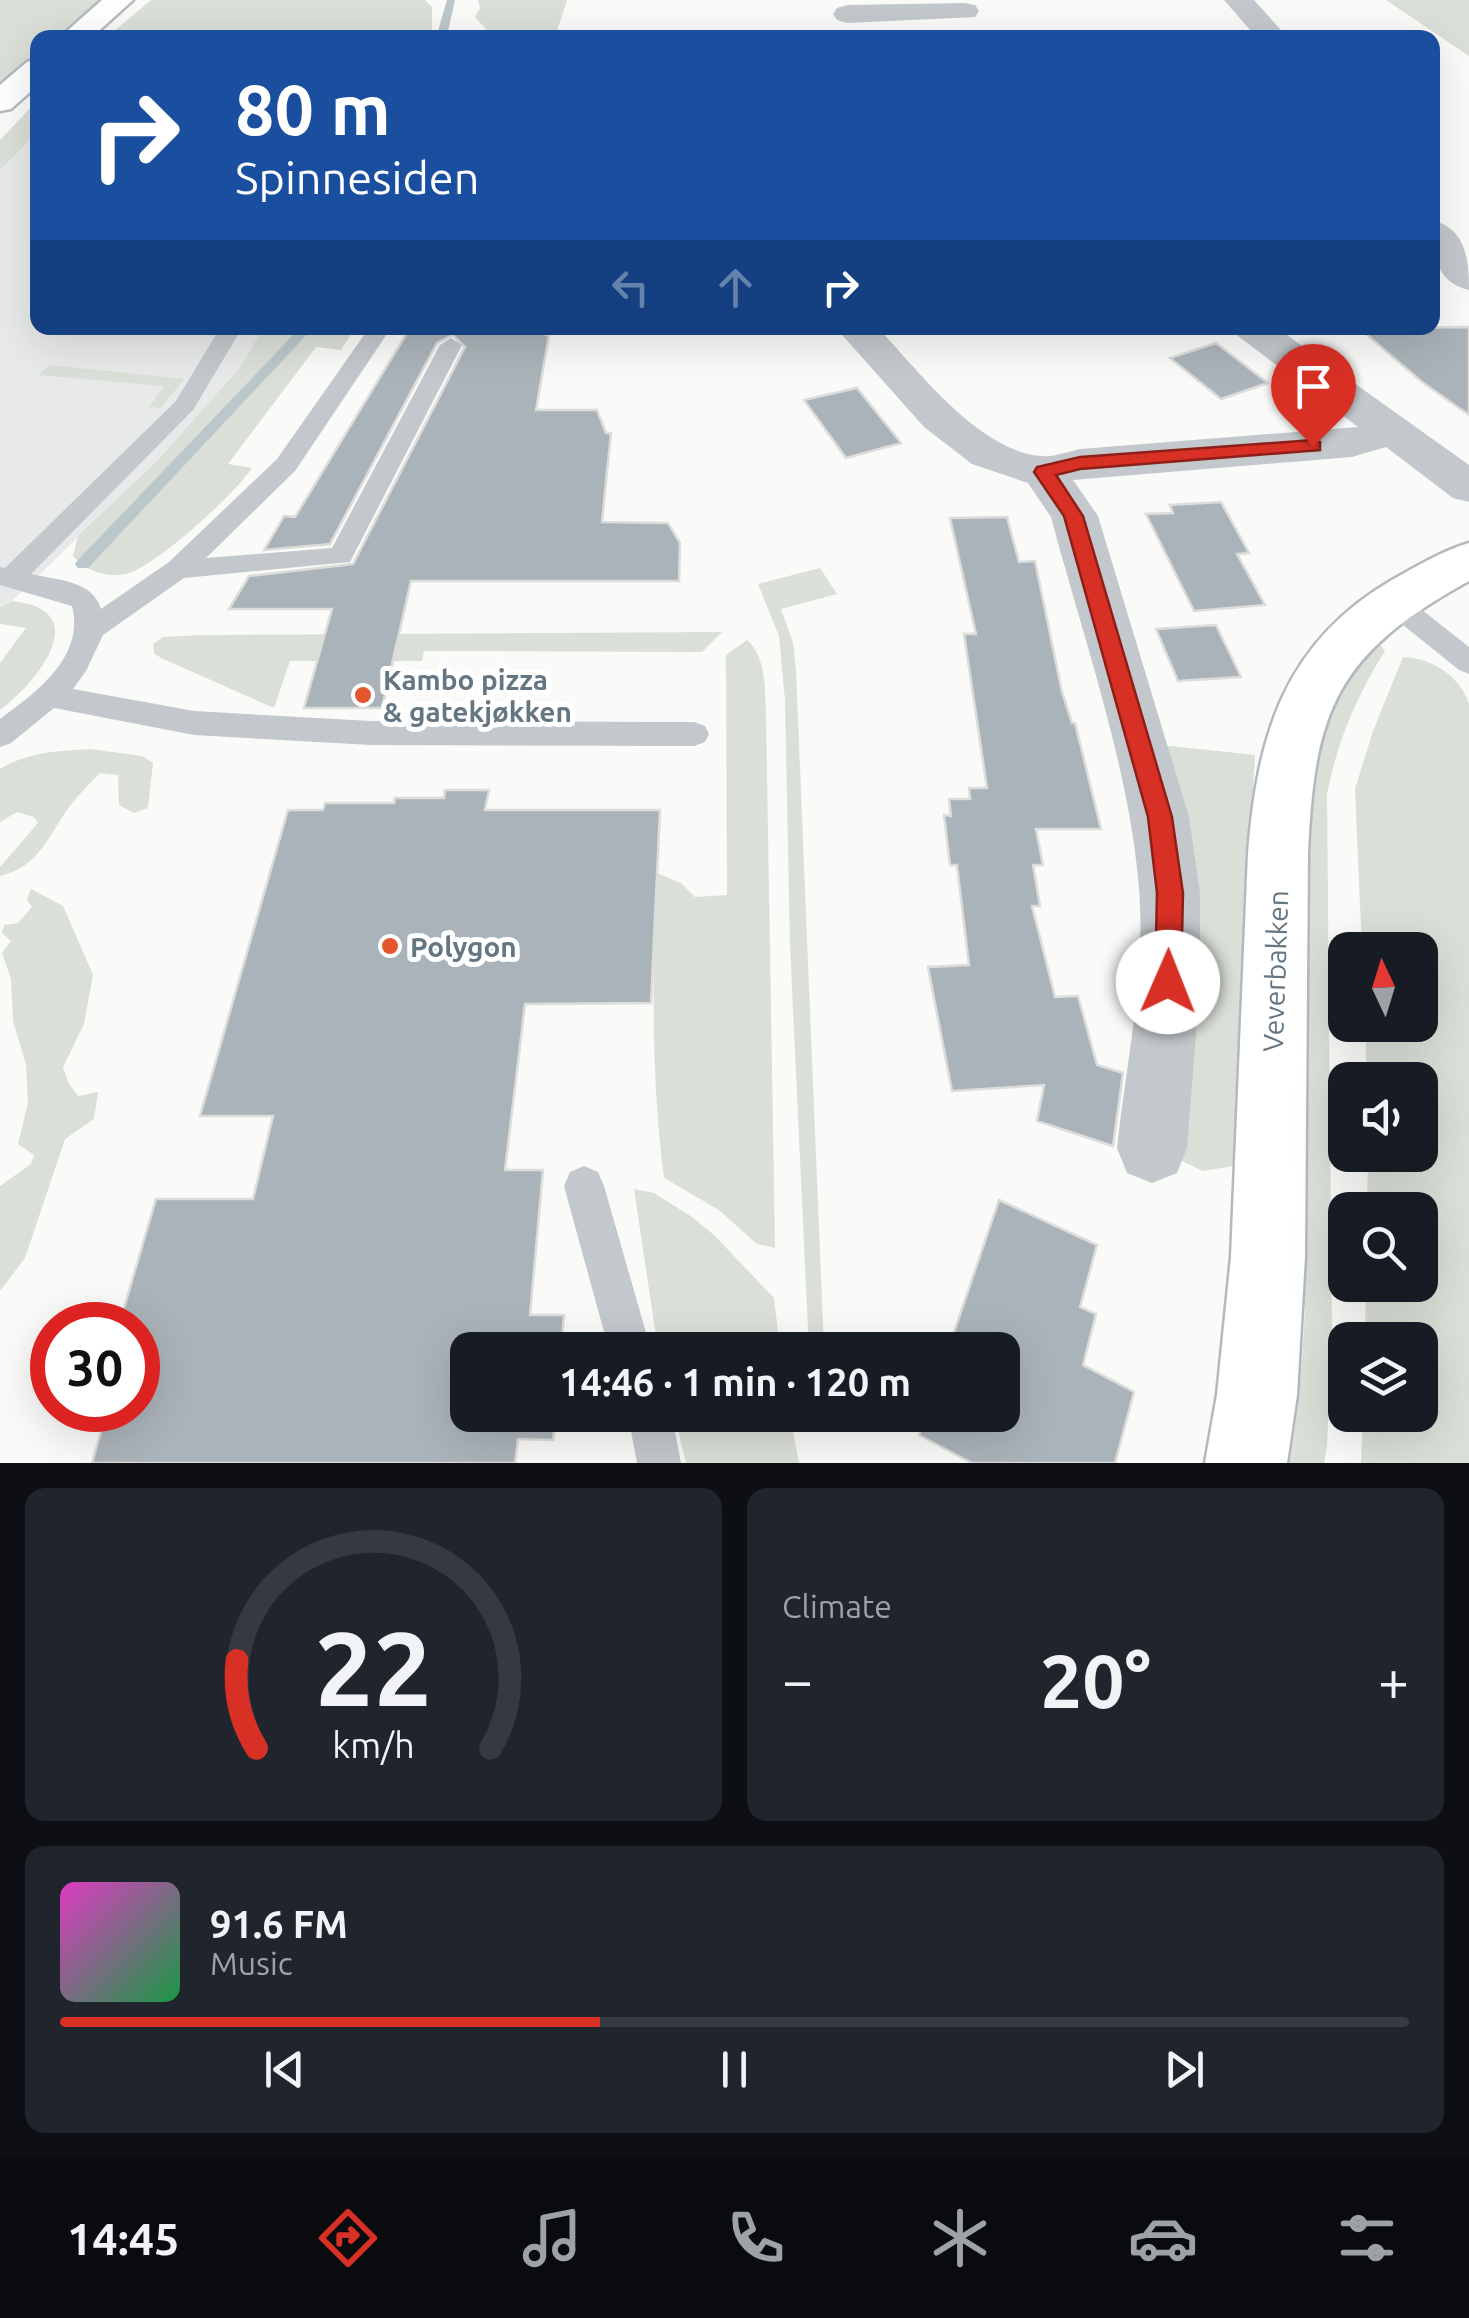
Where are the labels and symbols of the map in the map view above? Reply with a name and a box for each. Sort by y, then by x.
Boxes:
pin [1271,344,1356,447]
place label: Kambo pizza & gatekjøkken [383,664,572,727]
marker: Kambo pizza & gatekjøkken [352,684,374,706]
street label: Veverbakken [1257,890,1293,1052]
position arrow [1116,930,1220,1034]
place label: Polygon [410,931,517,962]
north arrow [1328,932,1438,1042]
marker: Polygon [379,935,401,957]
speed limit sign: 30 [30,1302,160,1432]

